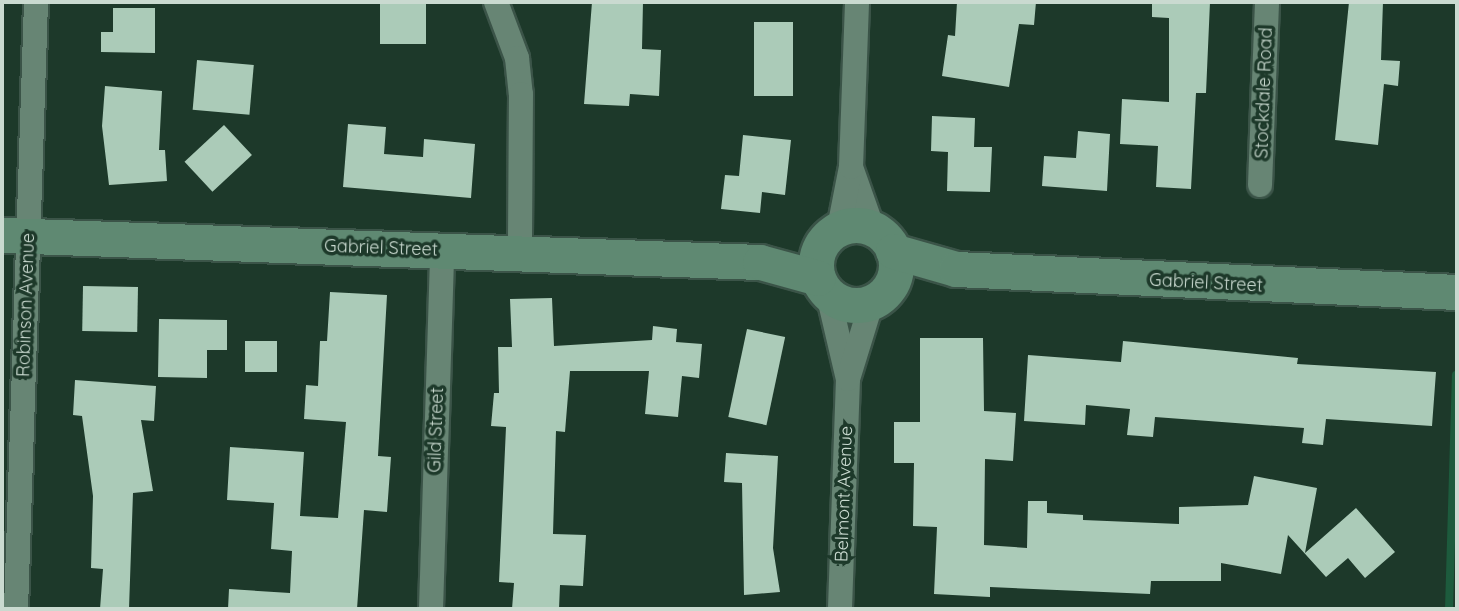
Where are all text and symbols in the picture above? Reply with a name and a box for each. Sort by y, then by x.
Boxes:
street label: Stockdale Road [1251,27,1277,159]
street label: Robinson Avenue [13,233,39,377]
street label: Gabriel Street [324,235,438,261]
street label: Gabriel Street [1149,269,1263,297]
street label: Gild Street [424,387,448,473]
street label: Belmont Avenue [831,426,857,562]

